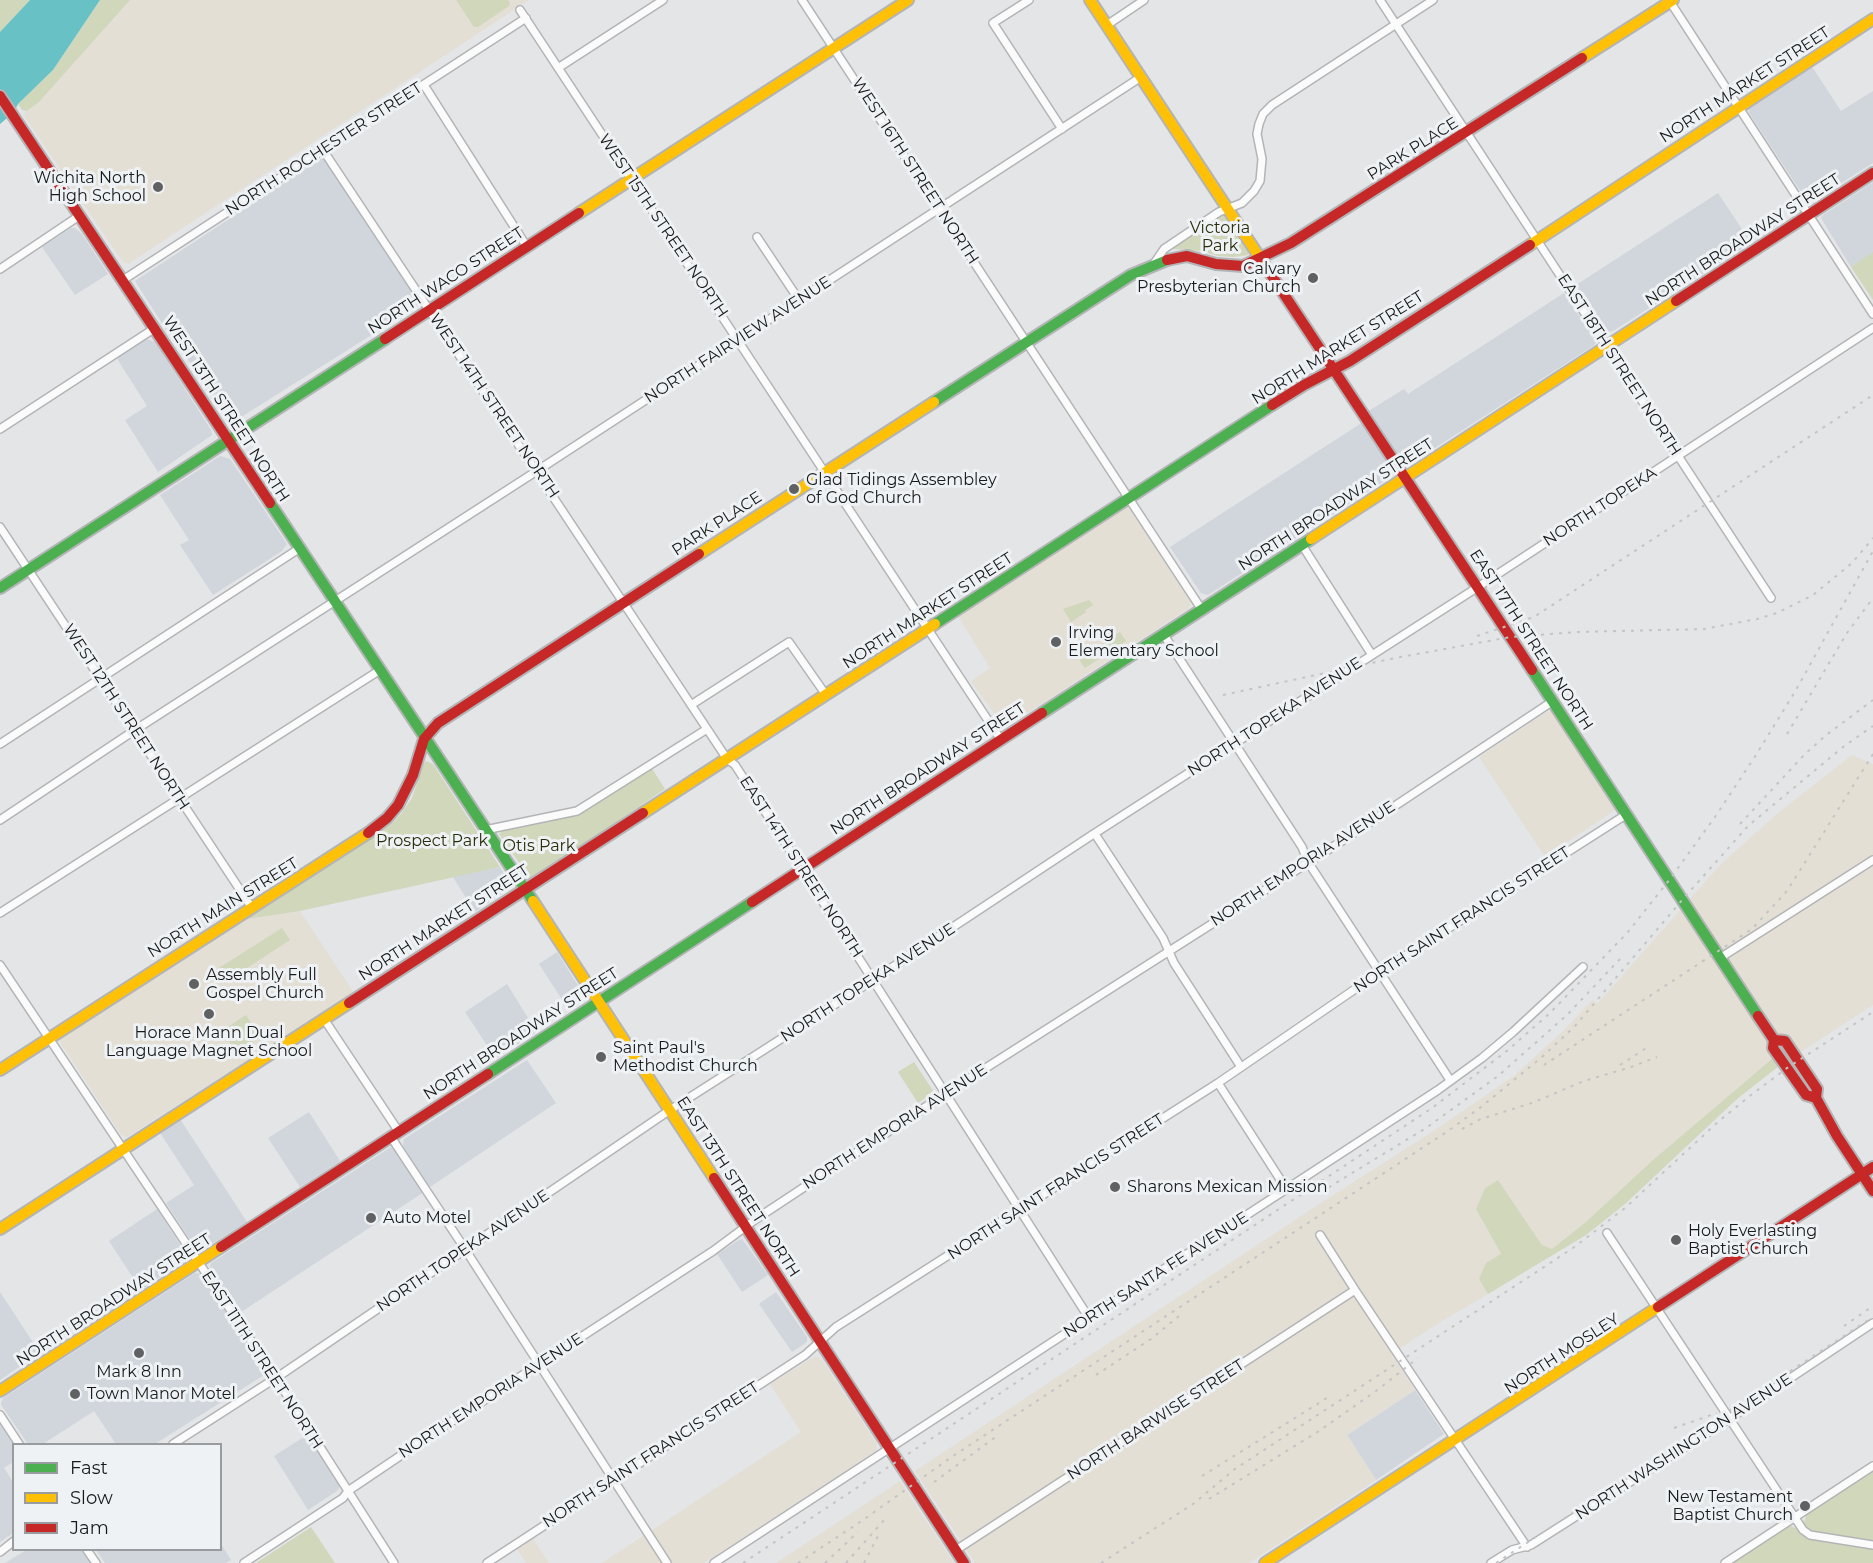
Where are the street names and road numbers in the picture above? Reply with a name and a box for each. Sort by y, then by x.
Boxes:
street label: NORTH MARKET STREET [1656,23,1834,147]
street label: WEST 16TH STREET NORTH [848,74,982,268]
street label: NORTH ROCHESTER STREET [222,78,426,220]
street label: PARK PLACE [1364,113,1462,185]
street label: WEST 15TH STREET NORTH [594,130,732,322]
street label: NORTH BROADWAY STREET [1642,170,1844,310]
street label: NORTH WACO STREET [364,223,528,339]
street label: EAST 18TH STREET NORTH [1553,271,1685,459]
street label: NORTH FAIRVIEW AVENUE [641,272,835,408]
street label: NORTH MARKET STREET [1249,287,1427,409]
street label: WEST 14TH STREET NORTH [425,310,563,502]
street label: WEST 13TH STREET NORTH [159,313,293,505]
street label: NORTH BROADWAY STREET [1235,435,1437,575]
street label: NORTH TOPEKA [1540,463,1660,551]
street label: PARK PLACE [668,488,766,560]
street label: EAST 17TH STREET NORTH [1465,546,1597,734]
street label: NORTH MARKET STREET [839,549,1017,673]
street label: WEST 12TH STREET NORTH [59,620,193,814]
street label: NORTH TOPEKA AVENUE [1184,653,1366,781]
street label: NORTH BROADWAY STREET [827,699,1029,839]
street label: EAST 14TH STREET NORTH [735,773,867,961]
street label: NORTH EMPORIA AVENUE [1207,797,1399,931]
street label: NORTH SAINT FRANCIS STREET [1350,843,1574,997]
street label: NORTH MAIN STREET [144,854,302,962]
street label: NORTH MARKET STREET [355,861,533,985]
street label: NORTH TOPEKA AVENUE [777,919,959,1047]
street label: NORTH BROADWAY STREET [420,964,622,1104]
street label: NORTH EMPORIA AVENUE [799,1060,991,1194]
street label: EAST 13TH STREET NORTH [672,1093,804,1281]
street label: NORTH SAINT FRANCIS STREET [944,1110,1168,1264]
street label: NORTH TOPEKA AVENUE [373,1186,553,1316]
street label: NORTH SANTA FE AVENUE [1060,1208,1252,1342]
street label: NORTH BROADWAY STREET [13,1230,215,1370]
street label: EAST 11TH STREET NORTH [197,1267,327,1453]
street label: NORTH MOSLEY [1501,1310,1623,1398]
street label: NORTH EMPORIA AVENUE [395,1329,587,1463]
street label: NORTH BARWISE STREET [1064,1355,1248,1485]
street label: NORTH WASHINGTON AVENUE [1572,1370,1796,1524]
street label: NORTH SAINT FRANCIS STREET [539,1378,763,1532]

